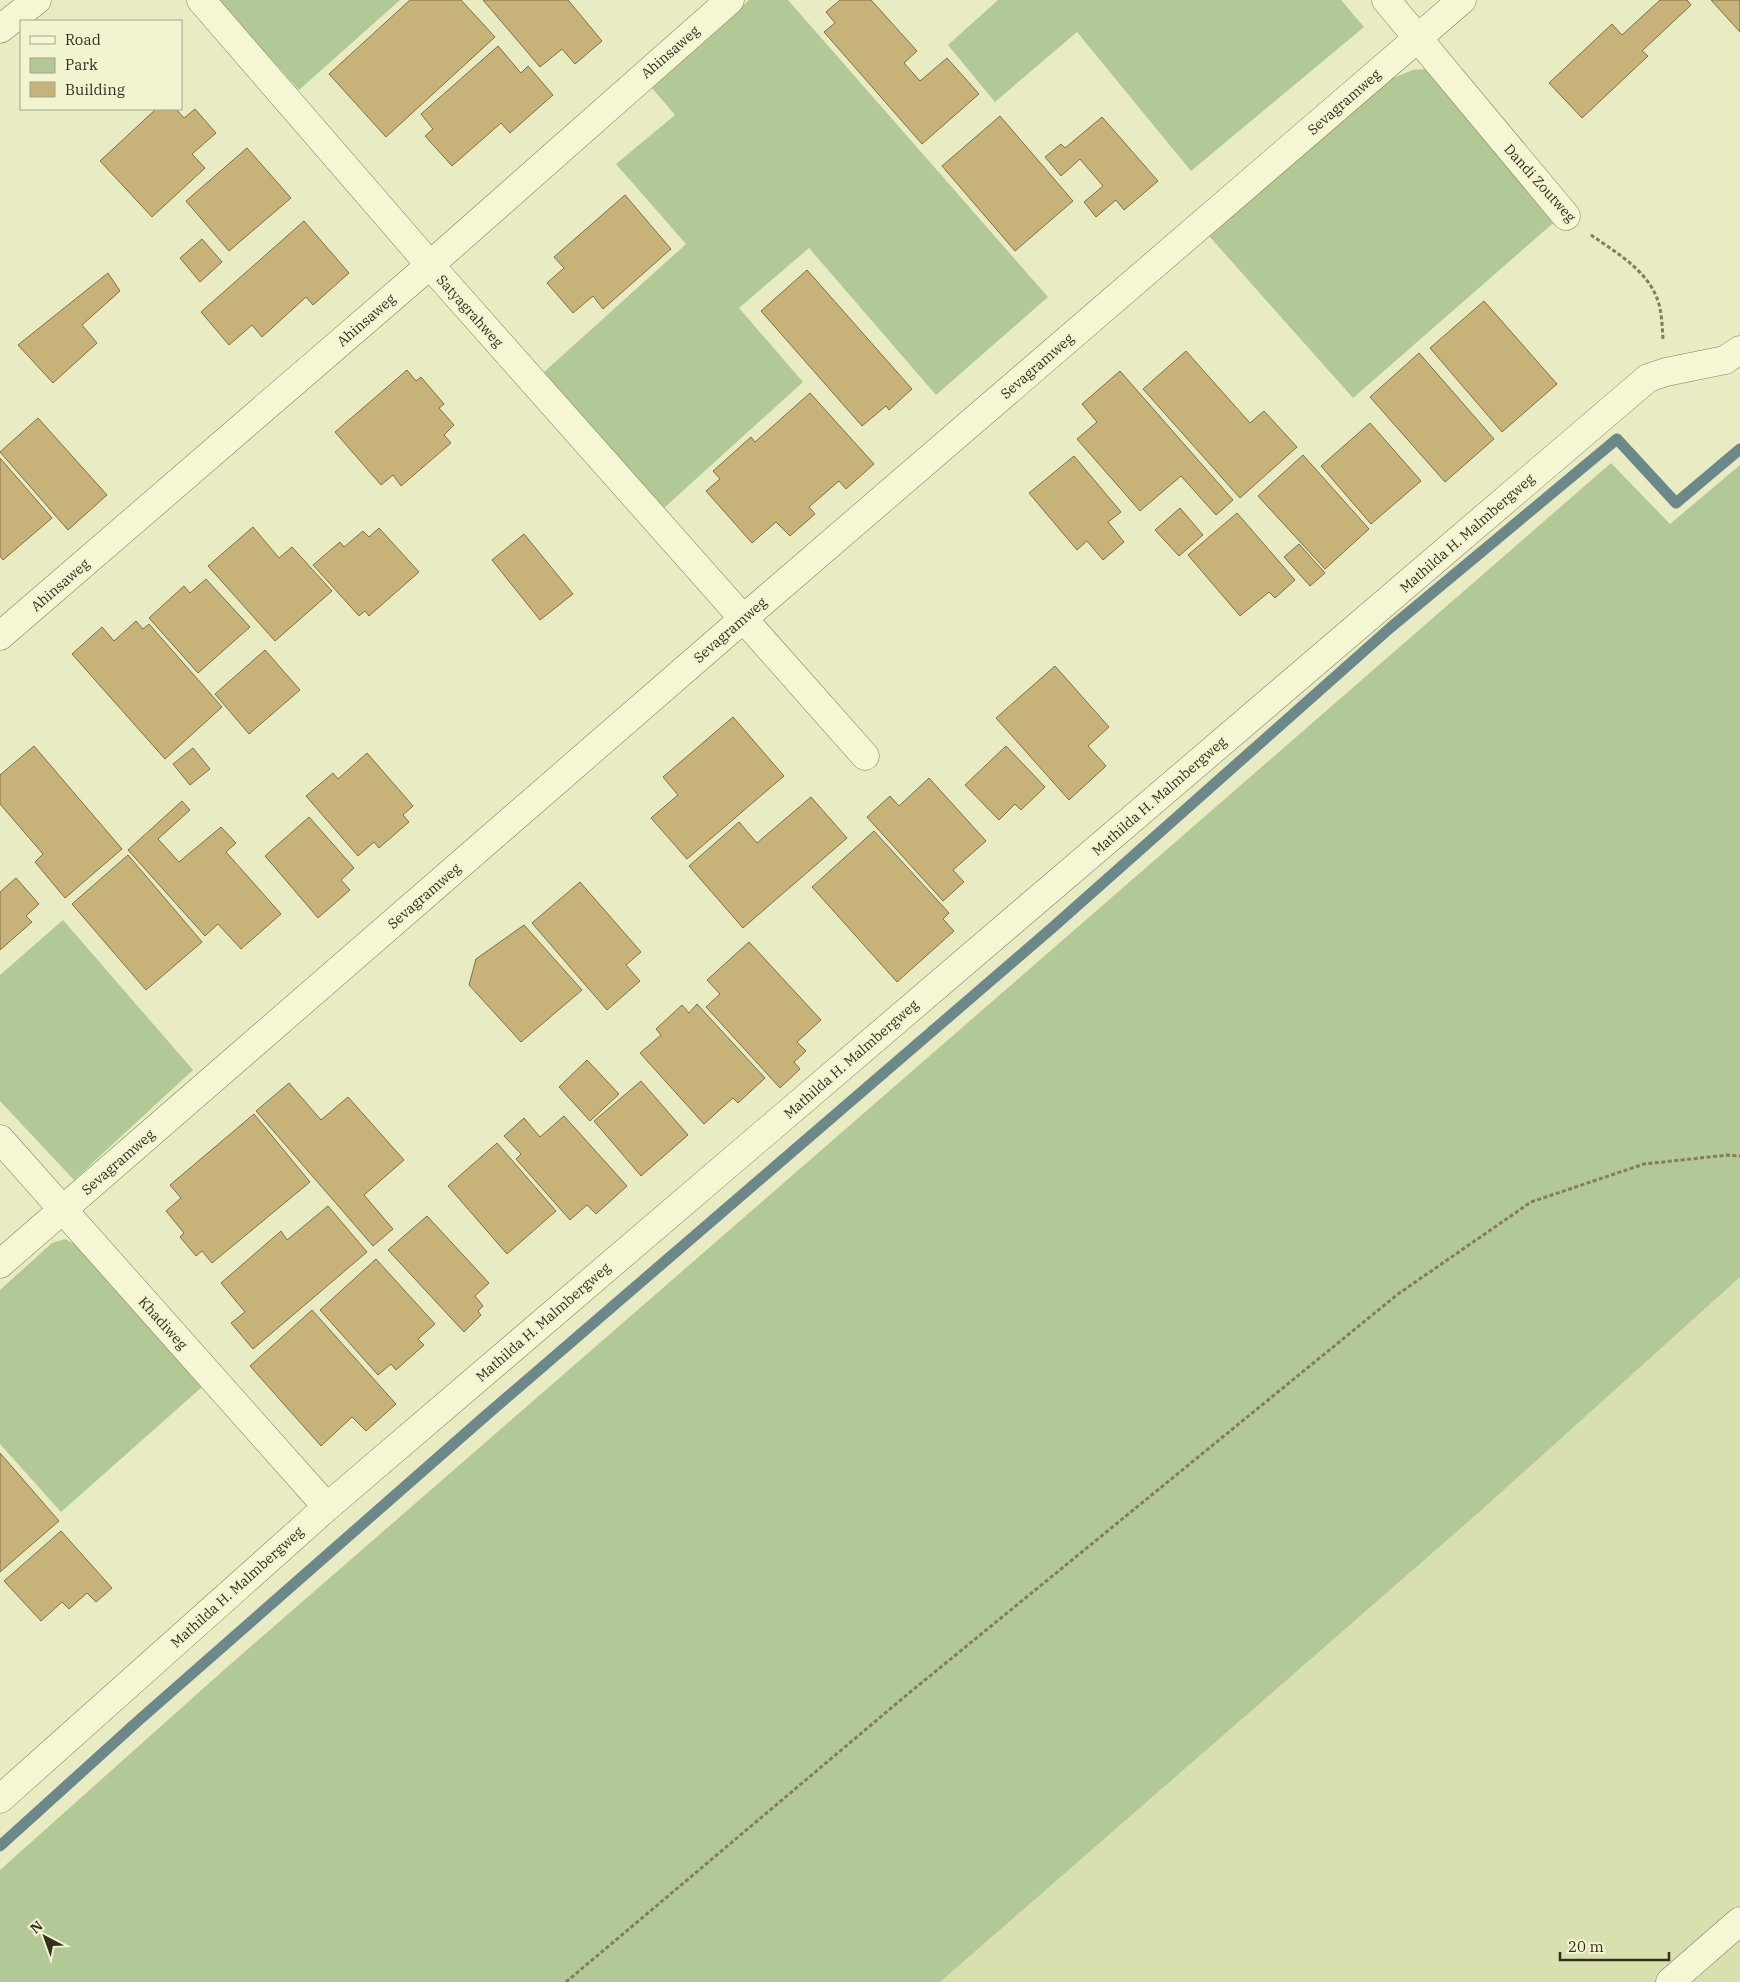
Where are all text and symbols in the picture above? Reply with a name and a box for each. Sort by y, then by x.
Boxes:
legend [20,20,182,110]
street label: Ahinsaweg [637,21,703,82]
text: Road [65,30,101,49]
text: Park [65,55,98,74]
street label: Sevagramweg [1304,65,1385,139]
text: Building [65,80,125,99]
street label: Dandi Zoutweg [1500,140,1580,226]
street label: Satyagrahweg [433,271,508,351]
street label: Ahinsaweg [333,289,399,350]
street label: Sevagramweg [997,329,1078,403]
street label: Mathilda H. Malmbergweg [1396,469,1538,596]
street label: Ahinsaweg [27,554,93,615]
street label: Sevagramweg [690,593,771,667]
street label: Mathilda H. Malmbergweg [1088,732,1230,859]
street label: Sevagramweg [384,859,465,933]
street label: Mathilda H. Malmbergweg [780,995,922,1122]
street label: Sevagramweg [78,1125,159,1199]
street label: Mathilda H. Malmbergweg [472,1258,614,1385]
street label: Khadiweg [135,1293,192,1353]
street label: Mathilda H. Malmbergweg [167,1522,307,1651]
north arrow [20,1912,70,1962]
text: N [26,1917,47,1938]
scale bar [1560,1930,1669,1962]
text: 20 m [1568,1937,1604,1956]

